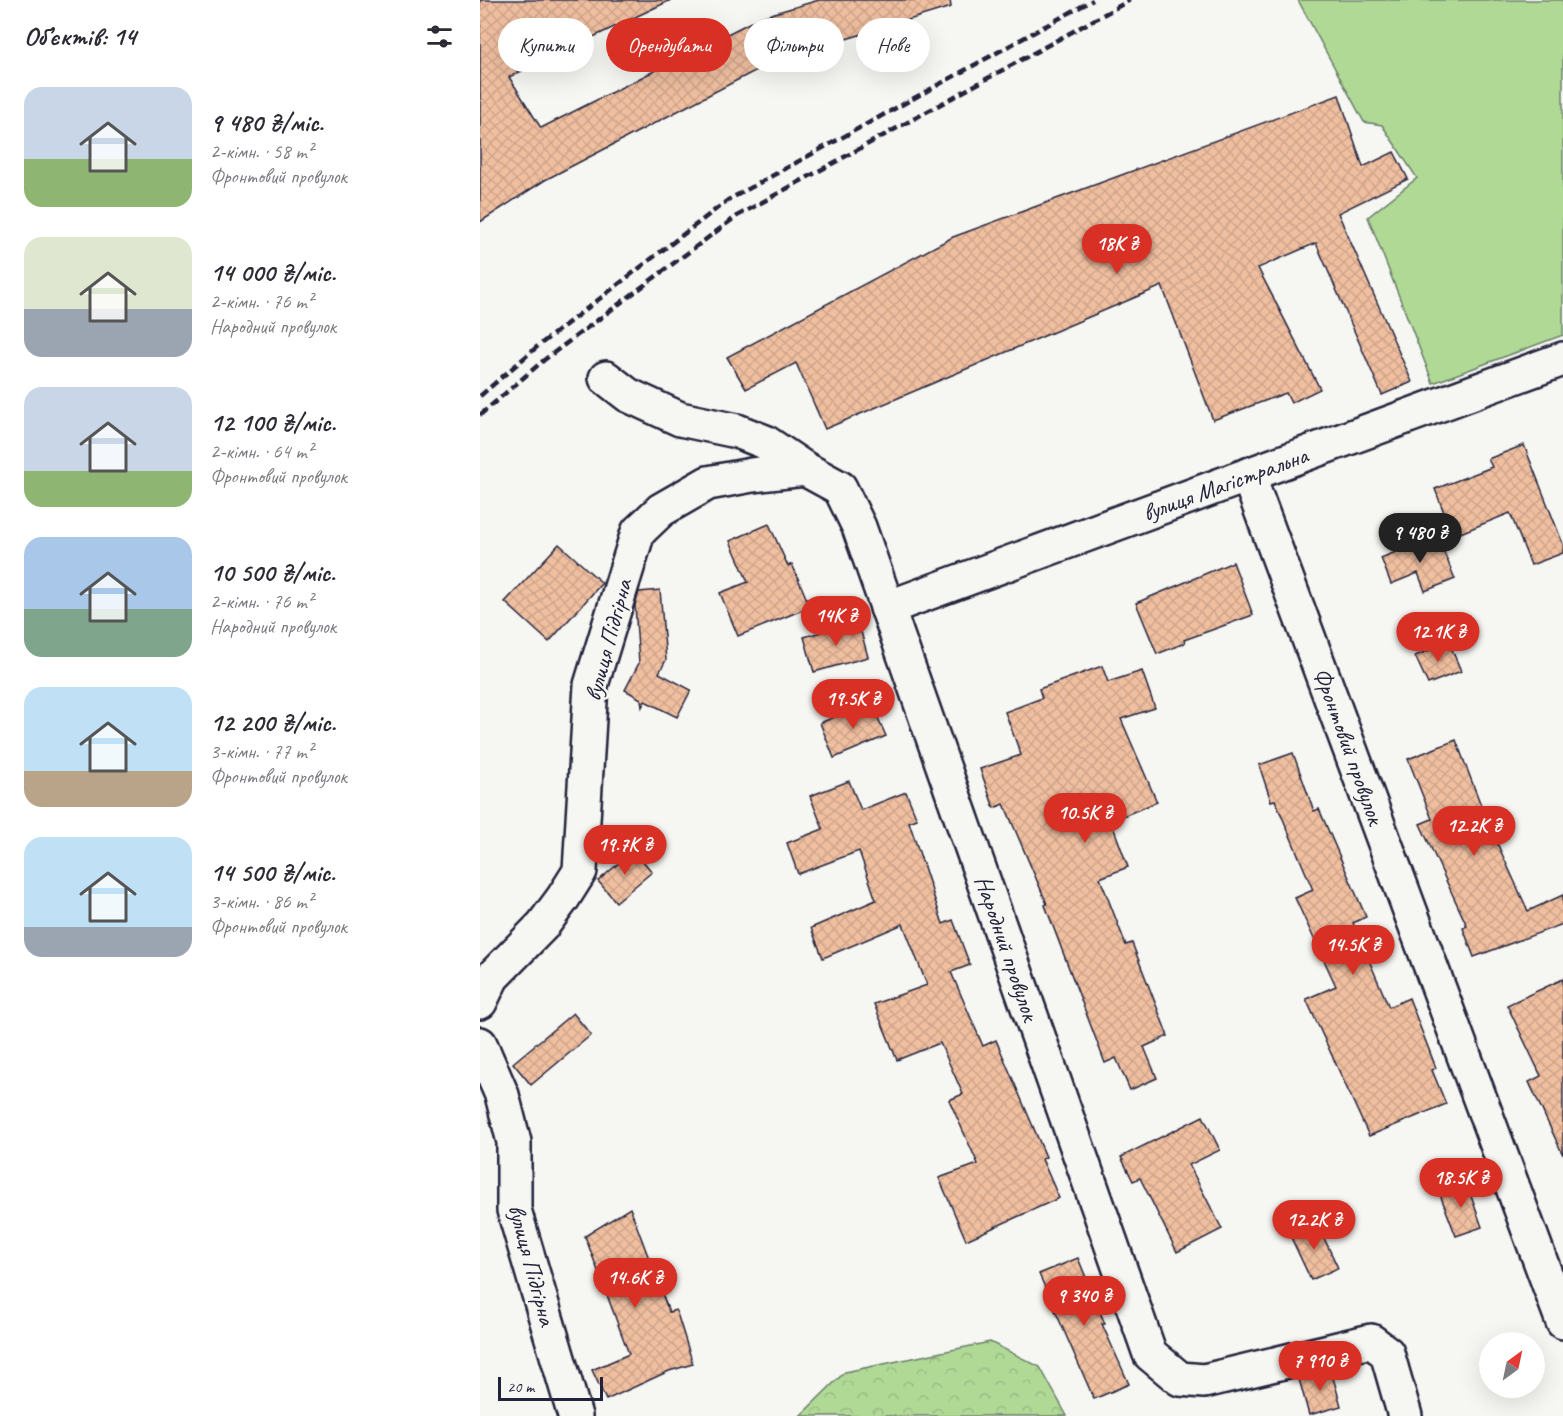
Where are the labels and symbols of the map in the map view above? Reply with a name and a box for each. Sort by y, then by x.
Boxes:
pin: 18K ₴ [1075,224,1159,275]
street label: вулиця Магістральна [1138,440,1313,528]
pin: 9 480 ₴ [1365,513,1475,564]
street label: вулиця Підгірна [577,575,639,704]
pin: 14K ₴ [794,596,878,647]
pin: 12.1K ₴ [1383,612,1493,663]
street label: Фронтовий провулок [1307,664,1392,830]
pin: 19.5K ₴ [798,679,908,730]
pin: 10.5K ₴ [1030,793,1140,844]
pin: 12.2K ₴ [1419,806,1529,857]
pin: 19.7K ₴ [570,825,680,876]
street label: Народний провулок [968,872,1047,1027]
pin: 14.5K ₴ [1298,925,1408,976]
pin: 18.5K ₴ [1406,1158,1516,1209]
pin: 12.2K ₴ [1259,1200,1369,1251]
street label: вулиця Підгірна [501,1201,563,1330]
pin: 14.6K ₴ [580,1258,690,1309]
pin: 9 340 ₴ [1029,1276,1139,1327]
north arrow [1479,1332,1545,1398]
pin: 7 910 ₴ [1265,1341,1375,1392]
scale bar [498,1374,603,1402]

